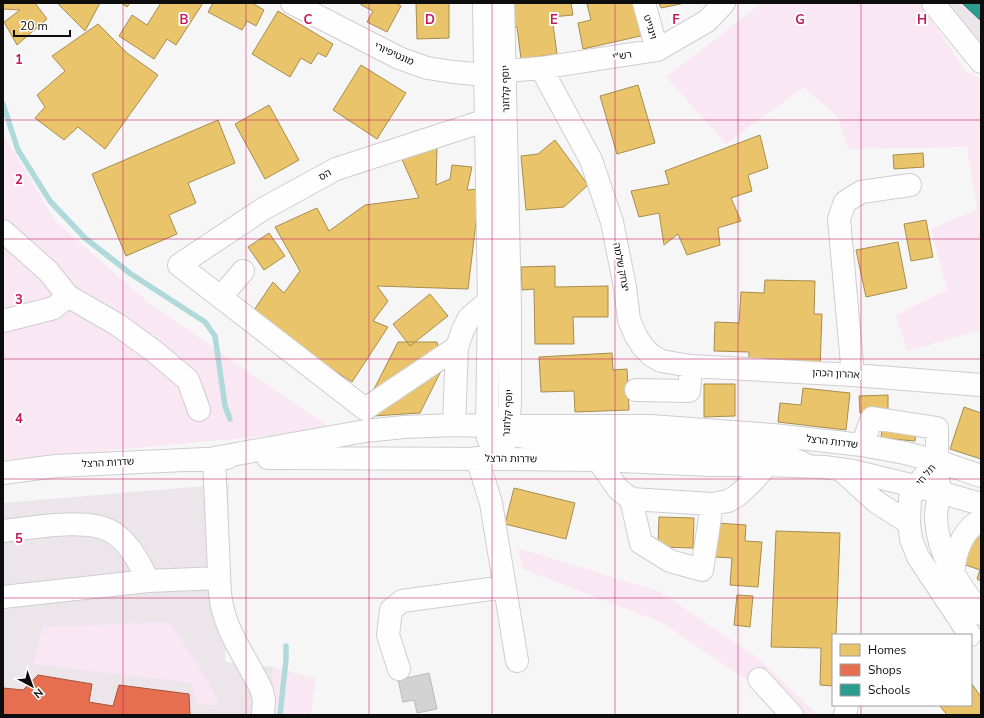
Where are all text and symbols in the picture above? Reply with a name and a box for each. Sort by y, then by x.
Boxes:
text: B [180,11,189,29]
text: C [304,11,313,29]
text: D [425,11,435,29]
text: E [550,11,558,29]
text: F [672,11,680,29]
text: G [795,11,805,29]
text: H [917,11,927,29]
scale bar [14,12,70,38]
street label: וינגייט [640,13,660,41]
text: 20 m [20,18,48,34]
street label: מונטיפיורי [372,39,417,69]
street label: רש"י [611,48,633,64]
text: 1 [15,51,23,69]
street label: יוסף קלוזנר [499,65,513,113]
street label: הס [316,166,334,184]
text: 2 [15,171,23,189]
street label: יצחק שלמה [609,241,633,293]
text: 3 [15,291,23,309]
street label: אהרון הכהן [812,366,860,382]
street label: יוסף קלוזנר [499,389,517,437]
text: 4 [15,410,23,428]
street label: שדרות הרצל [805,432,859,452]
street label: שדרות הרצל [485,452,537,466]
street label: שדרות הרצל [82,455,134,471]
street label: תל חי [913,461,939,489]
text: 5 [15,530,23,548]
legend [832,634,972,706]
text: Homes [868,642,906,658]
text: Shops [868,662,902,678]
north arrow [12,666,52,706]
text: Schools [868,682,911,698]
text: N [30,685,46,702]

